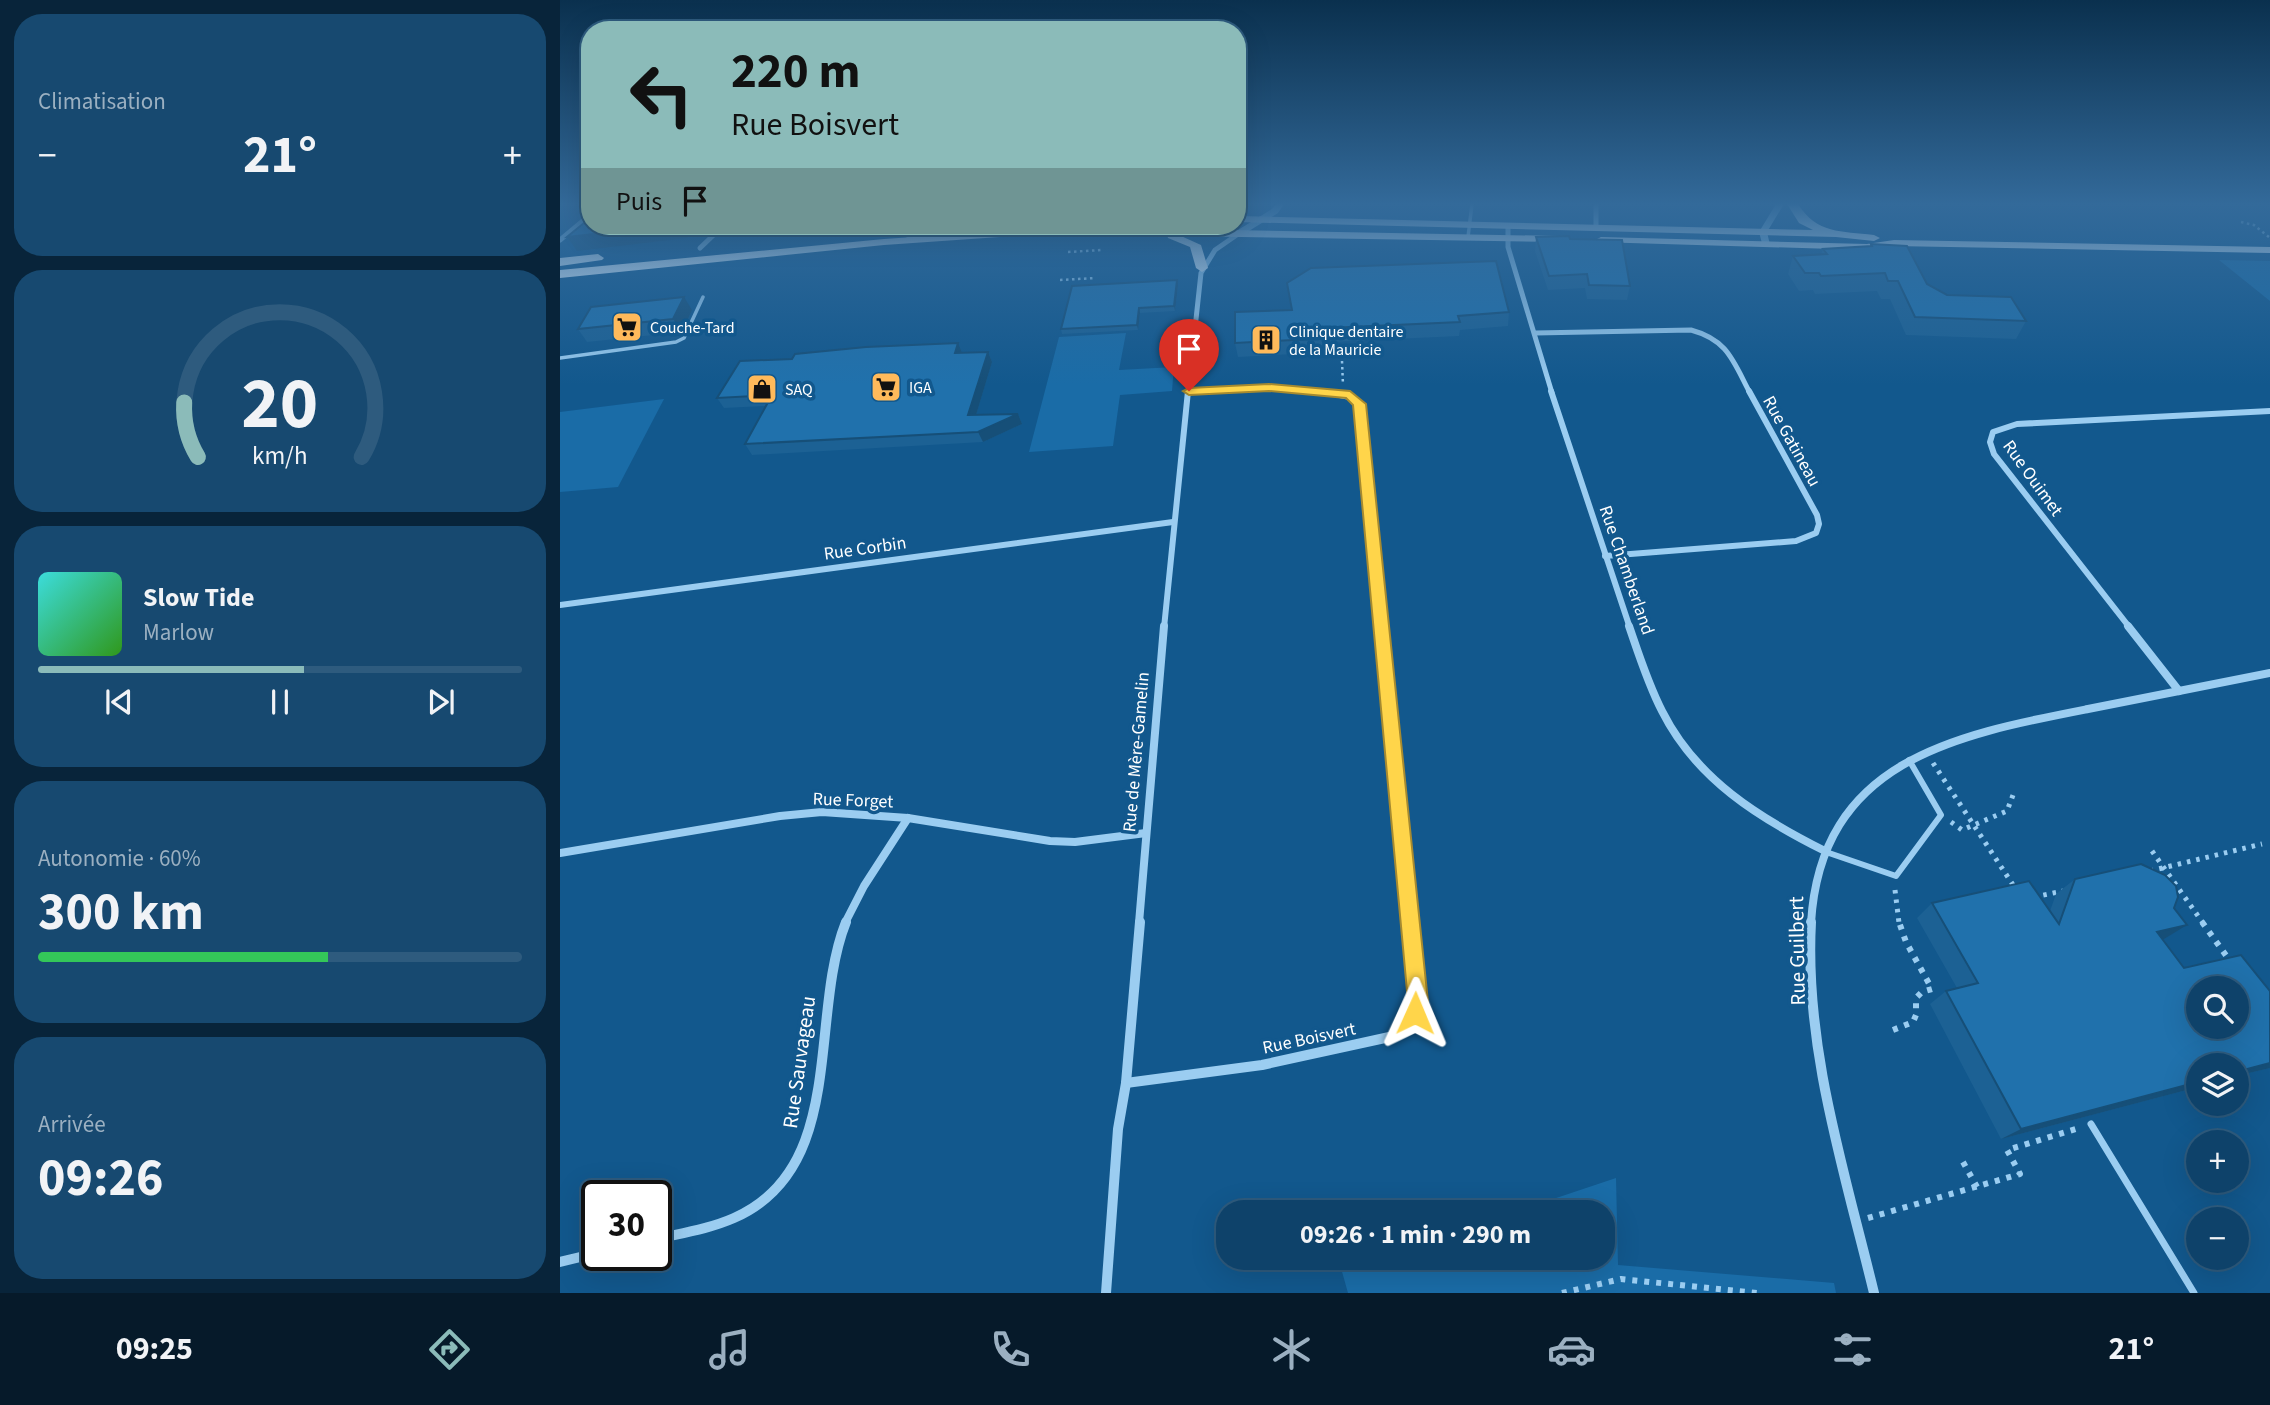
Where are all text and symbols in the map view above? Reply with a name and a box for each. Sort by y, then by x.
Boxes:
text: 220 m [731,37,860,107]
icon: left [616,49,707,140]
text: Climatisation [38,85,166,118]
text: Rue Boisvert [731,102,899,148]
text: 21° [243,119,317,193]
text: − [38,129,57,183]
text: + [503,129,522,183]
icon: arrive [676,182,714,220]
text: Puis [616,183,662,220]
supermarket icon: Couche-Tard [610,310,644,344]
place label: Couche-Tard [650,317,735,339]
pin [1159,319,1219,391]
place label: Clinique dentaire de la Mauricie [1289,321,1404,361]
building icon: Clinique dentaire de la Mauricie [1249,323,1283,357]
icon: arrive [1170,330,1208,368]
text: 20 [242,352,318,456]
supermarket icon: IGA [869,370,903,404]
shop icon: SAQ [745,372,779,406]
place label: IGA [909,377,932,399]
place label: SAQ [785,379,813,401]
street label: Rue Gatineau [1756,391,1827,491]
street label: Rue Ouimet [1996,435,2069,521]
text: km/h [252,437,308,473]
street label: Rue Chamberland [1593,502,1660,638]
street label: Rue Corbin [822,530,908,567]
text: Slow Tide [143,579,254,616]
text: Marlow [143,616,214,649]
street label: Rue de Mère-Gamelin [1117,671,1156,833]
icon: previous [100,683,138,721]
icon: pause [261,683,299,721]
icon: next [422,683,460,721]
street label: Rue Forget [812,787,894,814]
text: Autonomie · 60% [38,842,201,875]
text: 300 km [38,876,204,950]
street label: Rue Guilbert [1781,896,1813,1006]
position arrow [1378,976,1452,1050]
map controls [2186,976,2249,1270]
button: search [2186,976,2249,1039]
street label: Rue Sauvageau [775,994,823,1130]
street label: Rue Boisvert [1260,1016,1358,1061]
button: layers [2186,1053,2249,1116]
text: Arrivée [38,1108,106,1141]
button: + [2186,1130,2249,1193]
text: 09:26 [38,1142,163,1216]
speed limit sign: 30 [581,1180,672,1271]
button: − [2186,1207,2249,1270]
text: 09:26 · 1 min · 290 m [1300,1216,1531,1253]
icon: directions [425,1325,474,1374]
icon: music [705,1325,754,1374]
icon: phone [986,1325,1035,1374]
icon: climate [1267,1325,1316,1374]
icon: car [1547,1325,1596,1374]
icon: filters [1828,1325,1877,1374]
text: 09:25 [116,1326,193,1372]
text: 21° [2109,1326,2154,1372]

